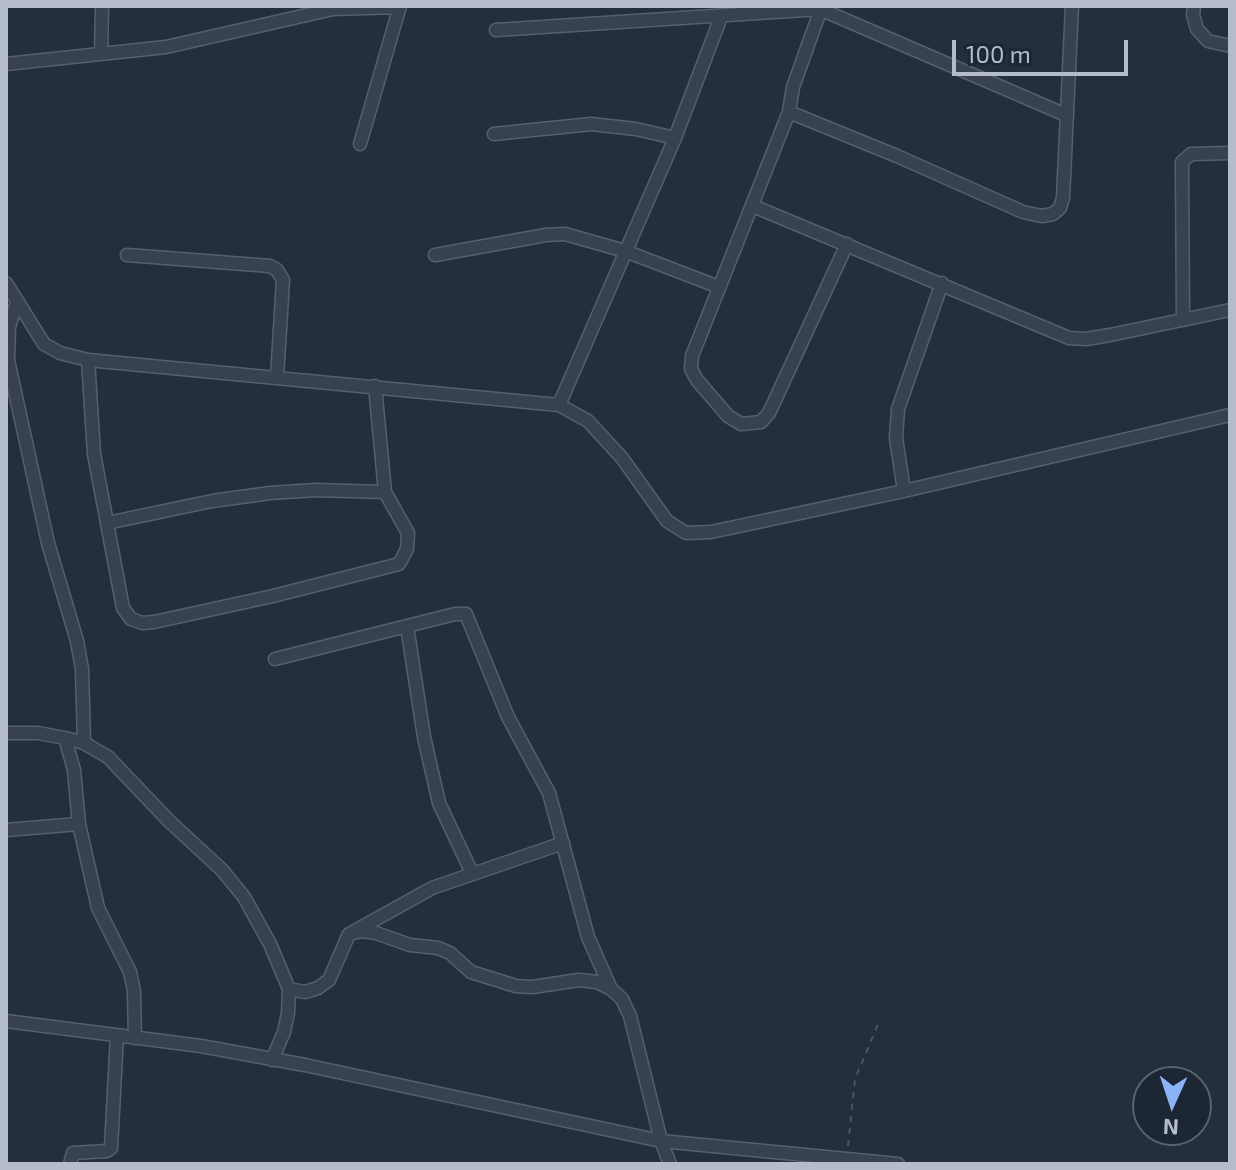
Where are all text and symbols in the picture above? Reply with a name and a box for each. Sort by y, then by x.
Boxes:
scale bar [956,24,1132,74]
text: 100 m [966,39,1031,68]
north arrow [1132,1066,1212,1146]
text: N [1162,1115,1179,1141]

